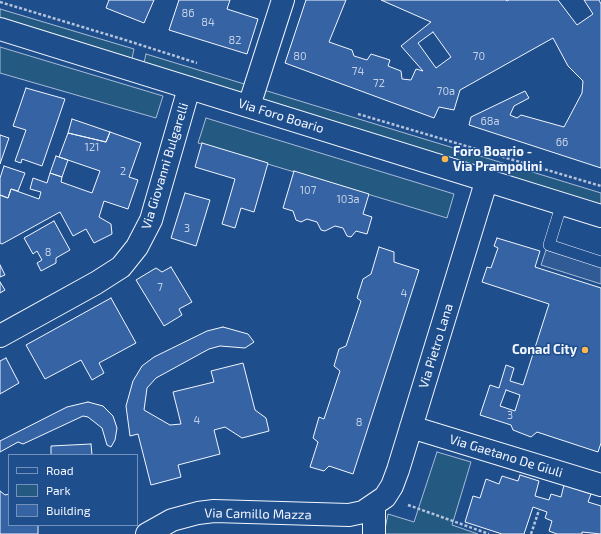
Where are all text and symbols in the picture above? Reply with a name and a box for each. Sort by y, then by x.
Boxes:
house number: 86 [182,6,194,20]
house number: 84 [201,15,215,29]
house number: 82 [229,33,241,47]
house number: 80 [293,49,307,63]
house number: 70 [473,49,485,63]
house number: 74 [352,64,364,78]
house number: 72 [373,76,385,90]
house number: 70a [437,84,455,98]
street label: Via Foro Boario [236,96,326,136]
street label: Via Giovanni Bulgarelli [138,101,192,231]
house number: 68a [480,114,500,128]
house number: 66 [556,135,568,149]
house number: 121 [85,140,99,154]
place label: Foro Boario - Via Prampolini [453,144,542,175]
marker: Foro Boario - Via Prampolini [440,154,450,164]
house number: 2 [120,164,126,178]
house number: 107 [300,183,316,197]
house number: 103a [336,192,360,206]
house number: 3 [184,221,190,235]
house number: 8 [45,245,51,259]
house number: 7 [157,280,163,294]
house number: 4 [401,286,407,300]
street label: Via Pietro Lana [416,302,456,390]
place label: Conad City [512,342,577,358]
marker: Conad City [580,345,590,355]
house number: 3 [507,408,513,422]
house number: 4 [194,413,200,427]
house number: 8 [356,415,362,429]
street label: Via Gaetano De Giuli [447,431,565,481]
legend [8,454,138,526]
text: Road [46,463,74,477]
text: Park [46,483,71,497]
text: Building [46,503,90,517]
street label: Via Camillo Mazza [204,505,312,523]

